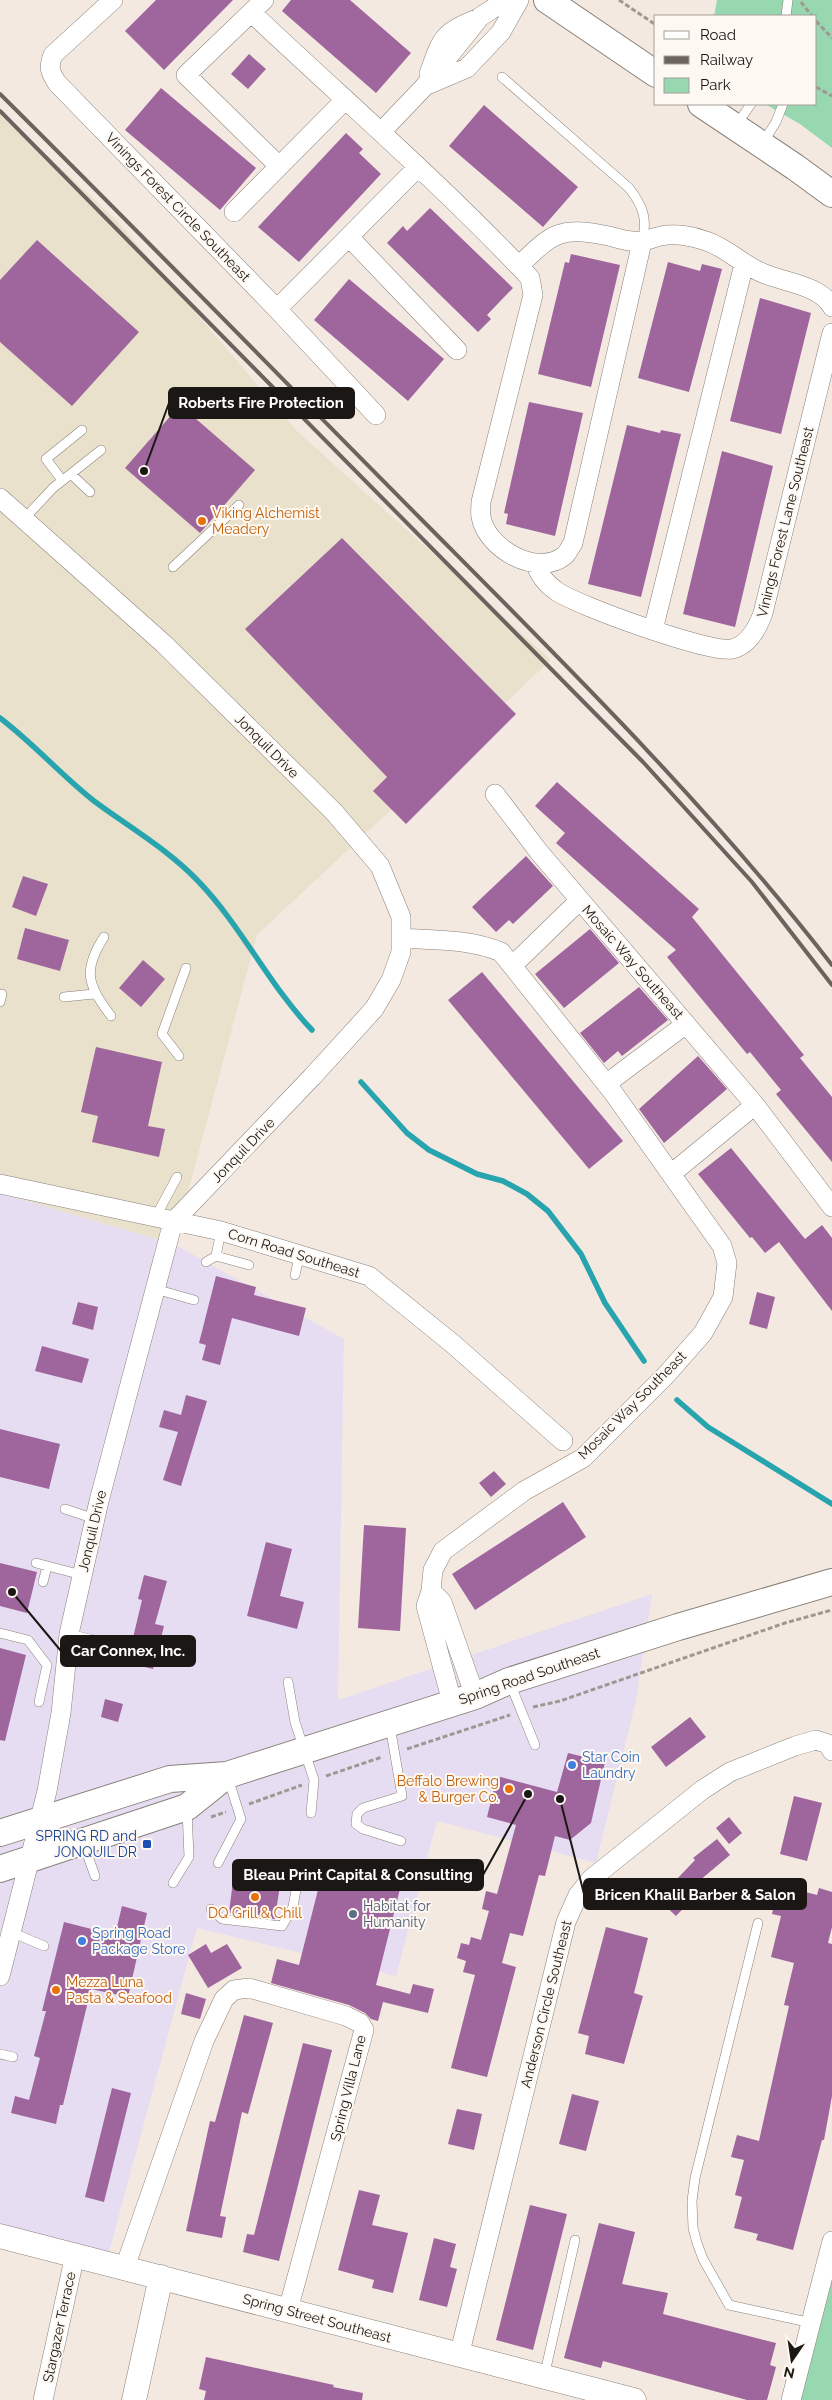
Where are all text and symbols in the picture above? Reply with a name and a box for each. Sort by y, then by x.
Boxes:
legend [654,15,817,105]
text: Road [700,26,736,44]
text: Railway [700,51,753,69]
text: Park [700,76,731,94]
street label: Vinings Forest Circle Southeast [102,129,254,285]
callout: Roberts Fire Protection [169,388,354,418]
text: Roberts Fire Protection [178,394,344,412]
street label: Vinings Forest Lane Southeast [754,425,817,619]
place label: Viking Alchemist Meadery [212,505,320,537]
marker: Viking Alchemist Meadery [196,515,208,527]
street label: Jonquil Drive [232,711,302,781]
street label: Mosaic Way Southeast [579,902,687,1023]
street label: Jonquil Drive [208,1114,278,1186]
street label: Corn Road Southeast [226,1225,362,1281]
street label: Mosaic Way Southeast [575,1347,690,1462]
street label: Jonquil Drive [75,1489,109,1573]
callout: Car Connex, Inc. [61,1636,195,1666]
text: Car Connex, Inc. [71,1642,185,1660]
street label: Spring Road Southeast [456,1644,602,1708]
place label: Star Coin Laundry [582,1749,640,1781]
marker: Star Coin Laundry [566,1759,578,1771]
place label: Beffalo Brewing & Burger Co. [397,1773,499,1805]
marker: Beffalo Brewing & Burger Co. [503,1783,515,1795]
place label: SPRING RD and JONQUIL DR [36,1828,137,1860]
marker: SPRING RD and JONQUIL DR [141,1838,153,1850]
callout: Bleau Print Capital & Consulting [233,1860,483,1890]
text: Bleau Print Capital & Consulting [243,1866,473,1884]
callout: Bricen Khalil Barber & Salon [584,1879,806,1909]
text: Bricen Khalil Barber & Salon [594,1886,796,1904]
marker: DQ Grill & Chill [249,1891,261,1903]
place label: Habitat for Humanity [363,1898,431,1930]
place label: DQ Grill & Chill [208,1905,302,1921]
marker: Habitat for Humanity [347,1908,359,1920]
street label: Anderson Circle Southeast [517,1918,575,2089]
place label: Spring Road Package Store [92,1925,186,1957]
marker: Spring Road Package Store [76,1935,88,1947]
place label: Mezza Luna Pasta & Seafood [66,1974,172,2006]
marker: Mezza Luna Pasta & Seafood [50,1984,62,1996]
street label: Spring Villa Lane [327,2033,369,2143]
street label: Stargazer Terrace [39,2270,79,2384]
street label: Spring Street Southeast [241,2290,393,2346]
north arrow [767,2335,817,2385]
text: N [782,2364,796,2382]

